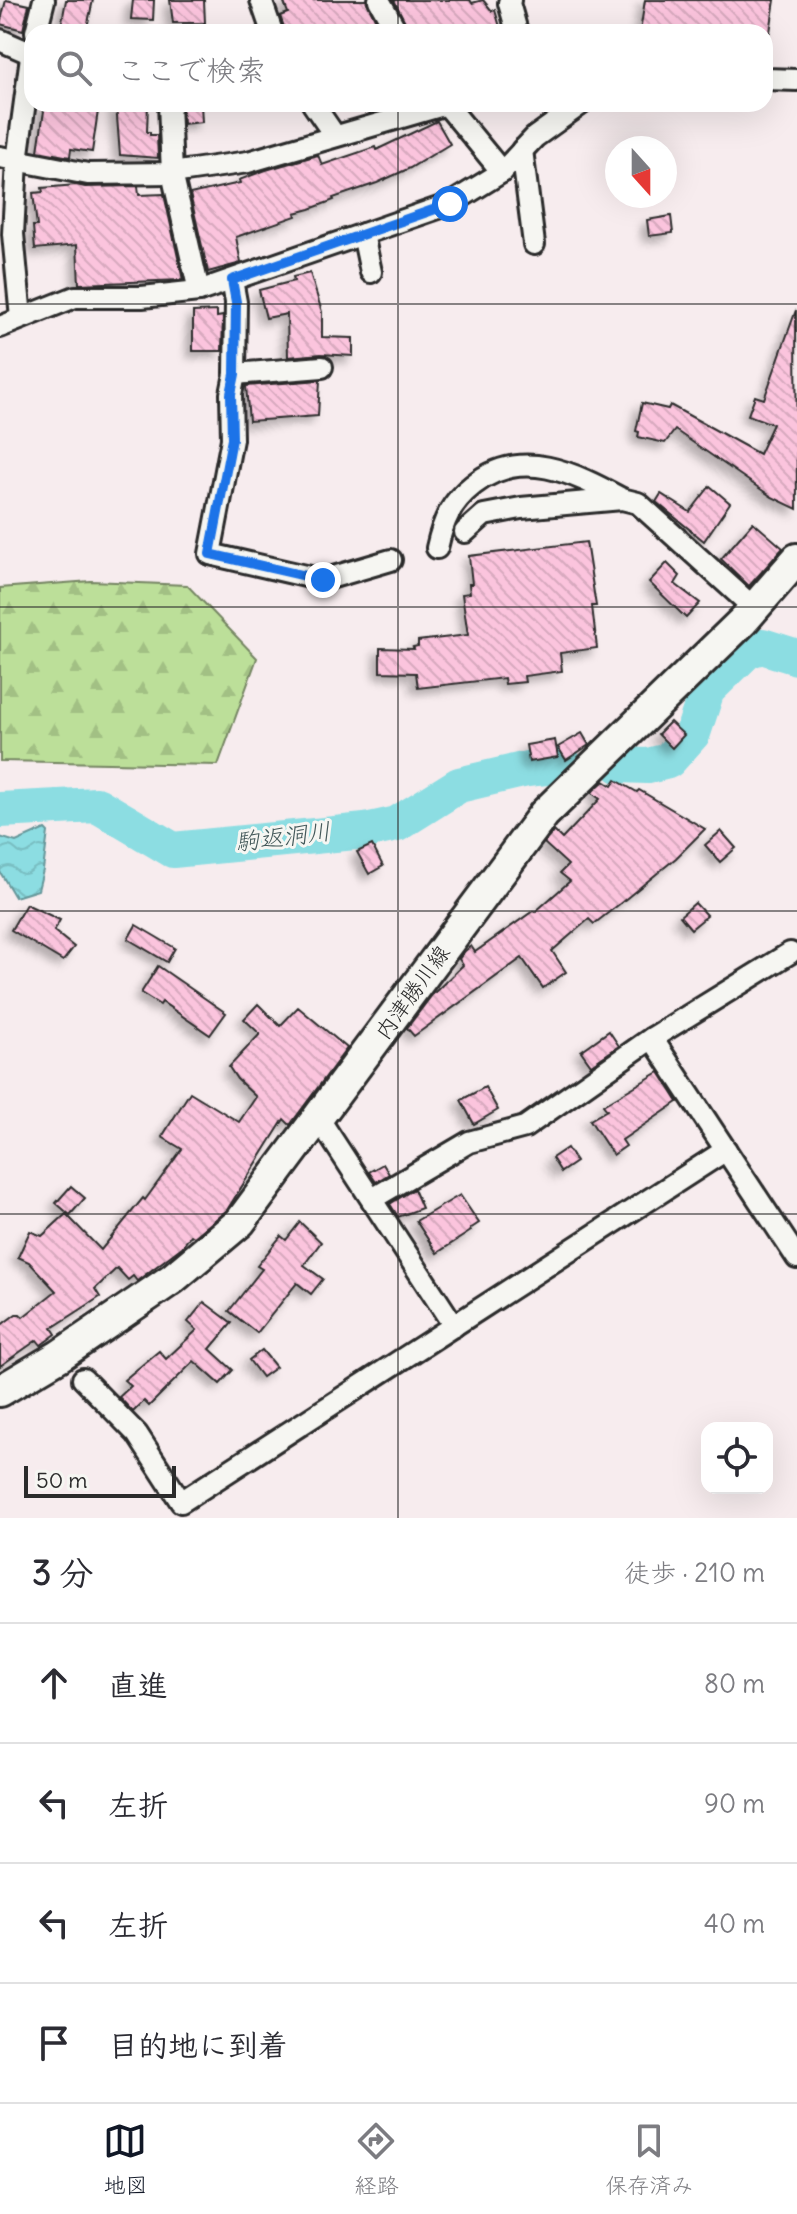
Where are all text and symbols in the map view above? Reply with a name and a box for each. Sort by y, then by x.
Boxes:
search box [24,24,773,112]
icon: search [52,46,96,90]
text: ここで検索 [116,51,266,89]
north arrow [605,136,677,208]
route start [432,186,468,222]
route end [305,562,341,598]
water label: 駒返洞川 [233,815,332,857]
street label: 内津勝川線 [368,939,456,1045]
map controls [701,1422,773,1494]
button: locate [701,1422,773,1494]
scale bar [24,1462,176,1498]
text: 50 m [36,1466,88,1494]
text: 3 分 [32,1551,93,1594]
text: 徒歩 · 210 m [624,1556,765,1589]
icon: ahead [32,1661,76,1705]
text: 直進 [108,1666,168,1704]
text: 80 m [704,1667,765,1700]
icon: left [32,1781,76,1825]
text: 左折 [108,1786,168,1824]
text: 90 m [704,1787,765,1820]
icon: left [32,1901,76,1945]
text: 左折 [108,1906,168,1944]
text: 40 m [704,1907,765,1940]
icon: arrive [32,2021,76,2065]
text: 目的地に到着 [108,2026,288,2064]
tab: 地図 [103,2119,148,2199]
tab: 経路 [354,2119,399,2199]
tab: 保存済み [605,2119,694,2199]

